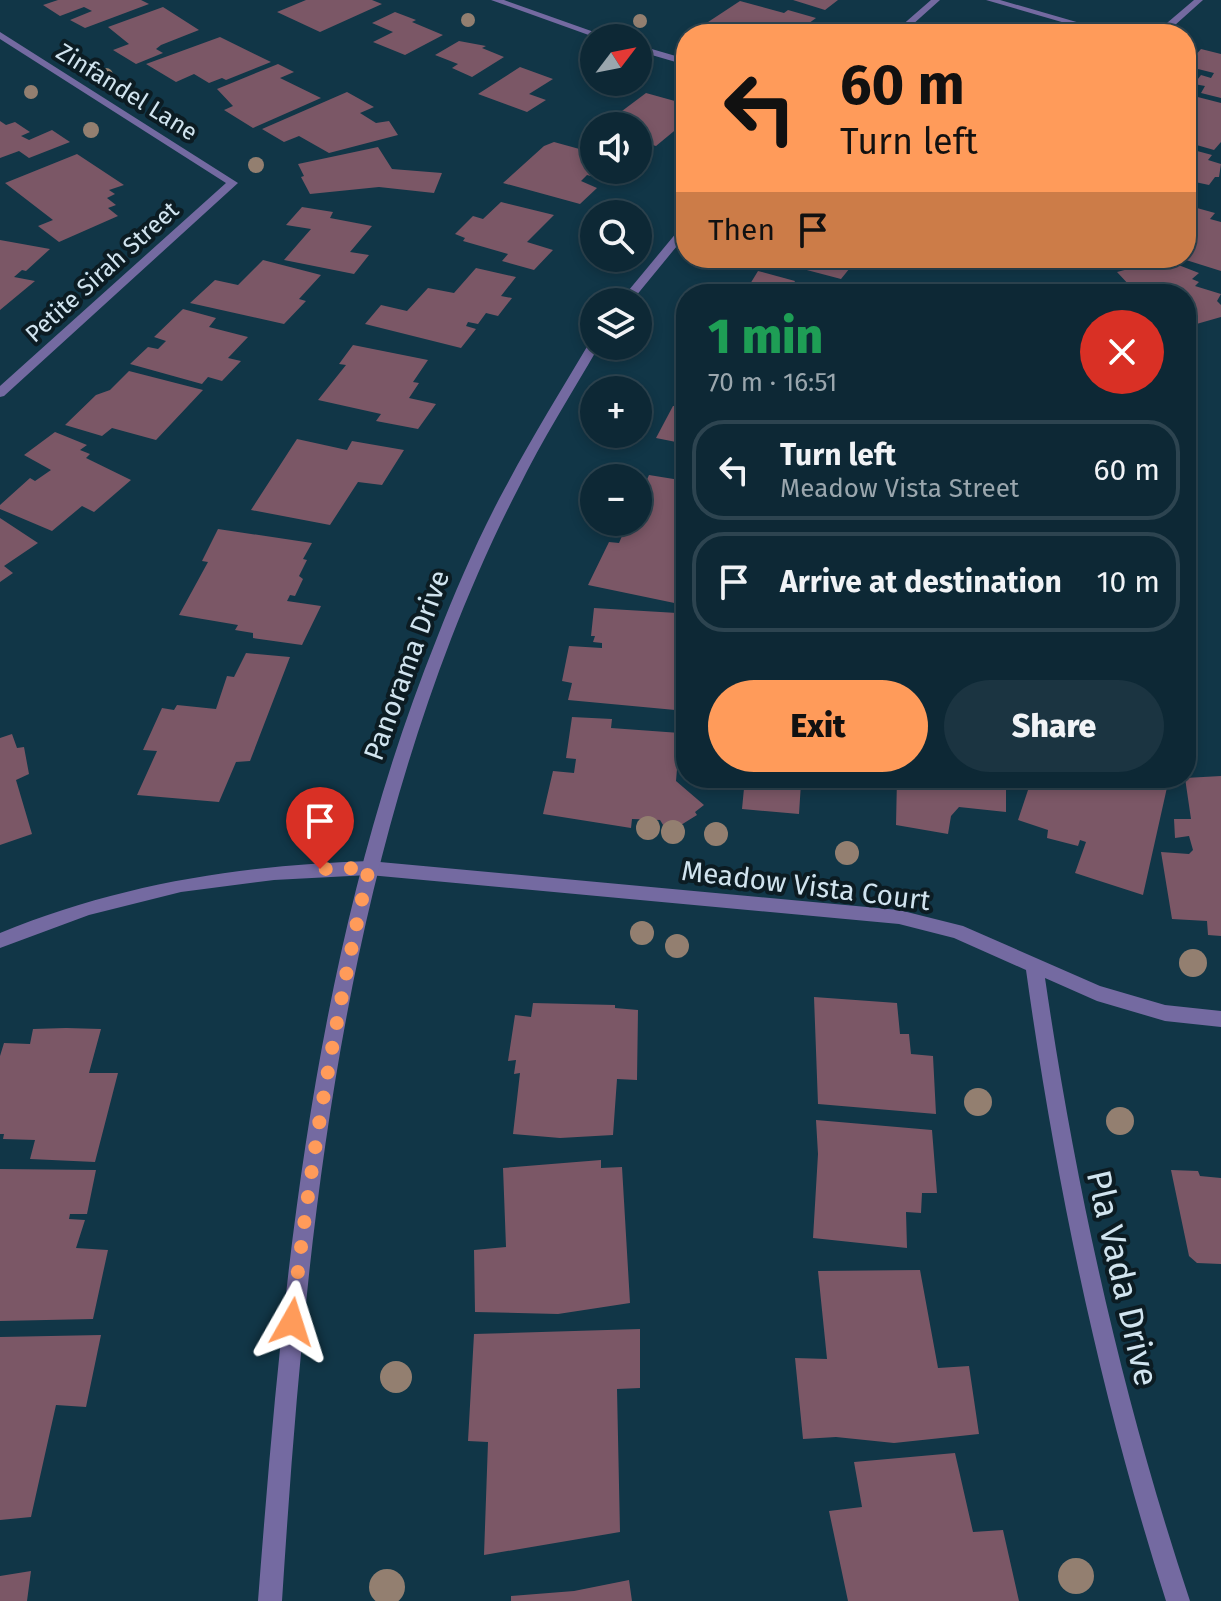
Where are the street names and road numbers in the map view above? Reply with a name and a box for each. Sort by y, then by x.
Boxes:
street label: Zinfandel Lane [51,38,203,146]
street label: Petite Sirah Street [20,196,185,348]
street label: Panorama Drive [357,566,456,765]
street label: Meadow Vista Court [680,854,933,917]
street label: Pla Vada Drive [1078,1166,1167,1390]

